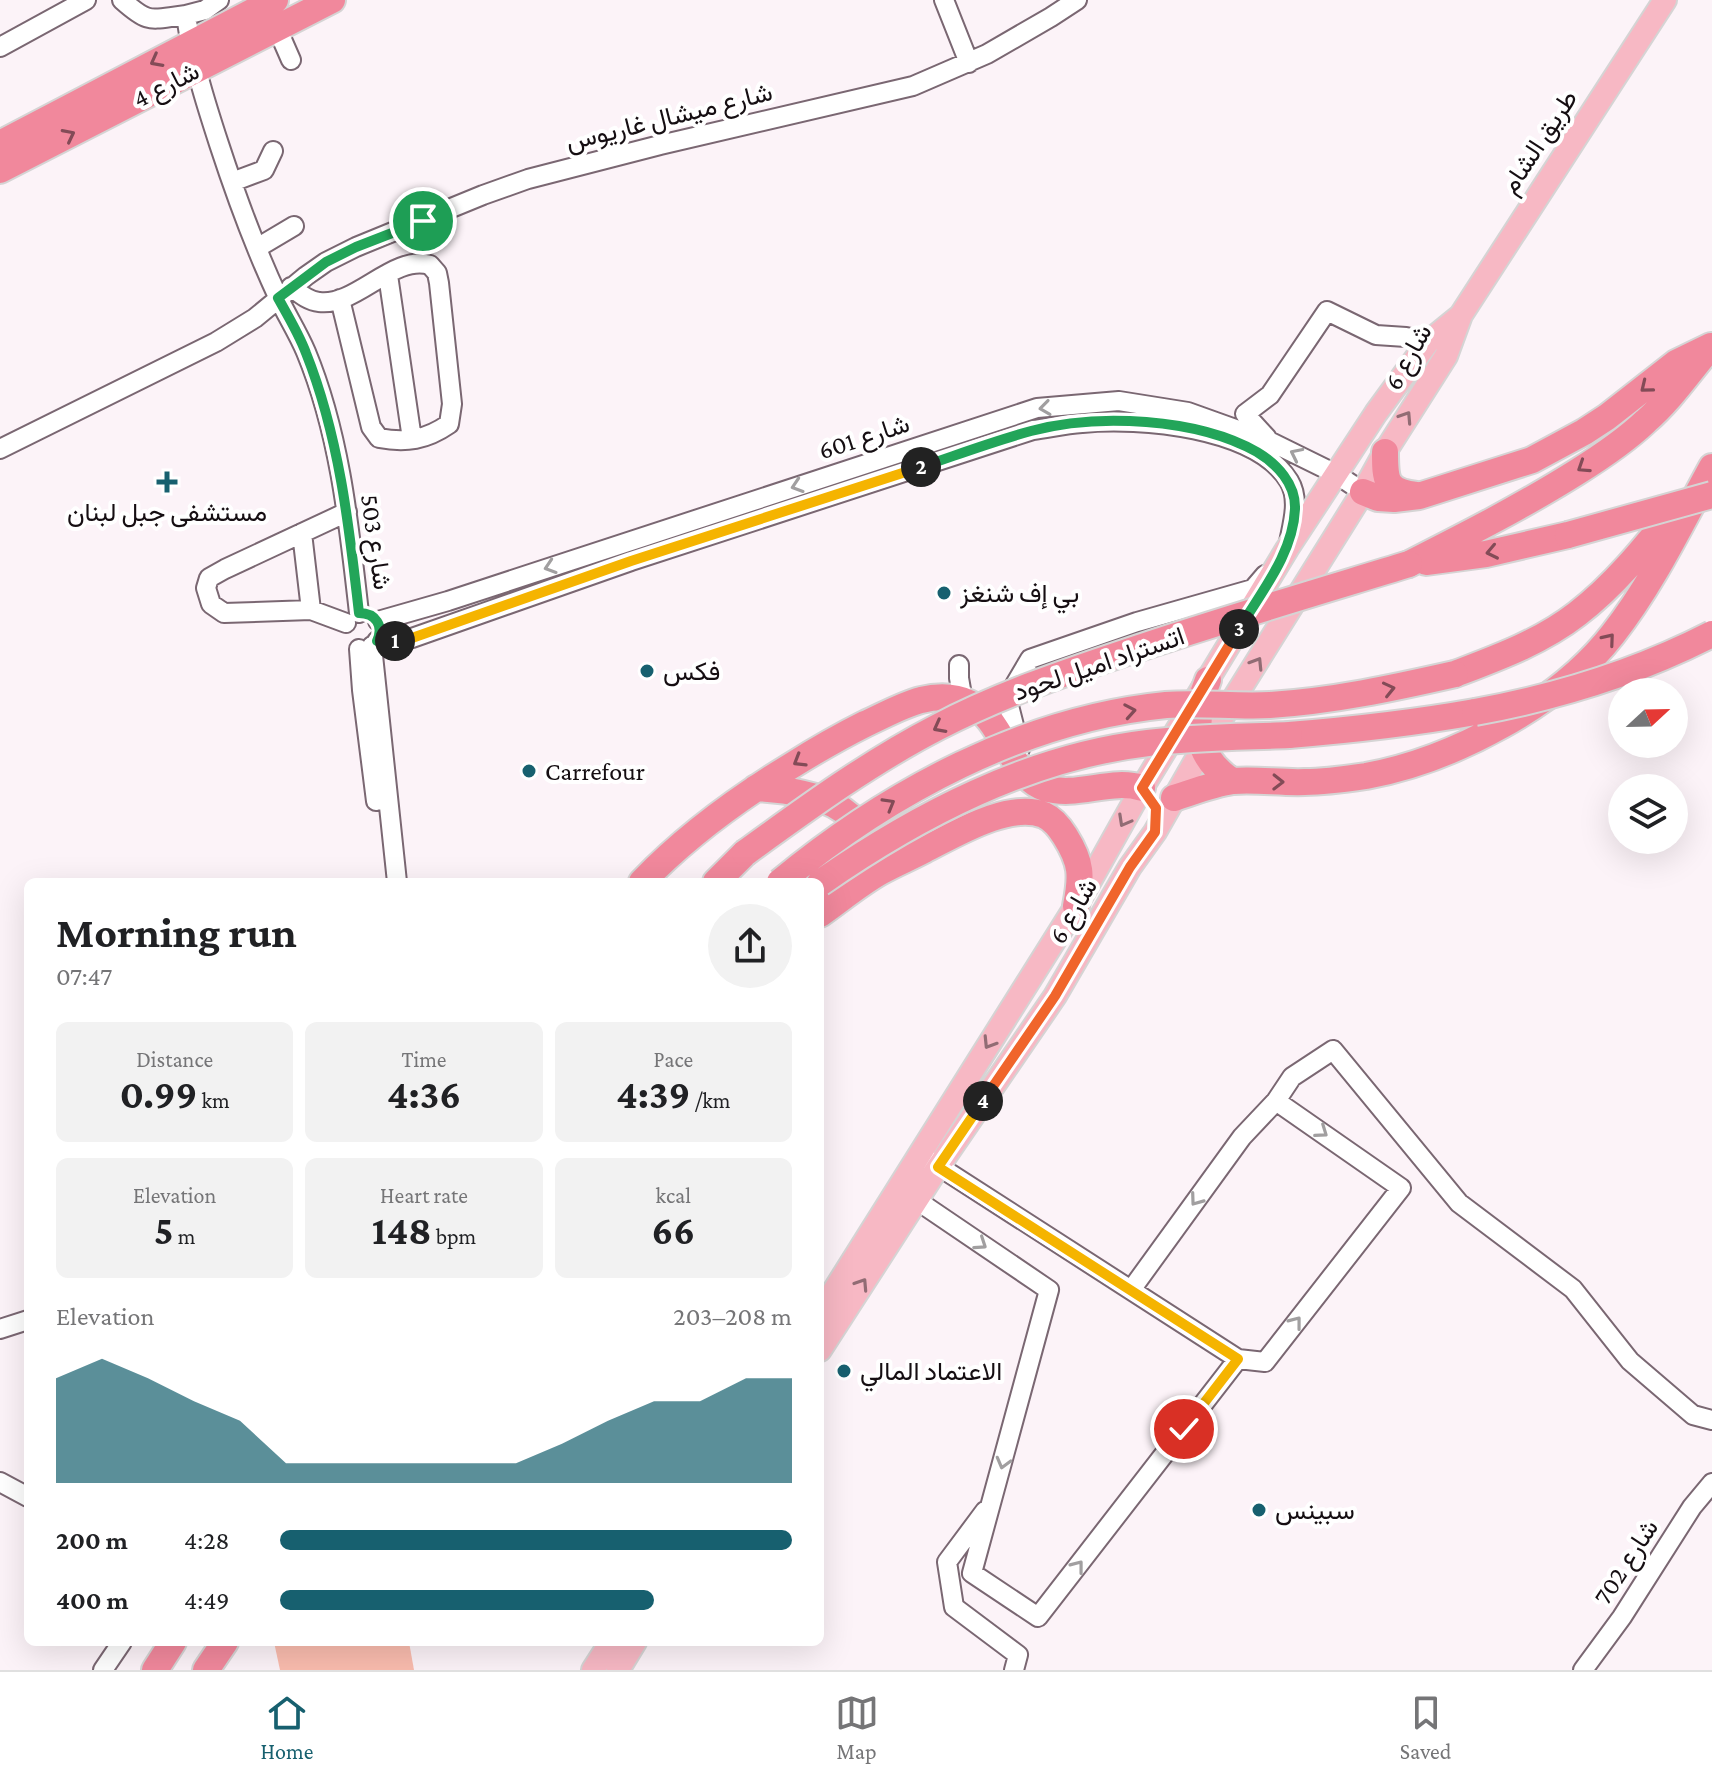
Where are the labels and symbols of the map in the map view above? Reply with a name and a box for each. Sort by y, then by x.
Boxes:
one-way arrow [149,52,164,67]
street label: شارع 4 [128,56,205,117]
street label: شارع ميشال غاريوس [563,77,776,160]
street label: طريق الشام [1495,85,1585,200]
one-way arrow [61,129,76,144]
pin [389,187,457,255]
street label: شارع 6 [1378,319,1440,396]
one-way arrow [1640,378,1655,392]
one-way arrow [1038,399,1051,416]
street label: شارع 601 [815,409,914,468]
one-way arrow [1397,411,1412,426]
pin: 2 [901,447,941,487]
one-way arrow [1289,448,1304,463]
one-way arrow [1578,458,1592,473]
marker: مستشفى جبل لبنان [156,471,178,493]
one-way arrow [791,477,805,493]
street label: شارع 503 [352,492,397,592]
place label: مستشفى جبل لبنان [67,498,267,528]
one-way arrow [1485,543,1499,560]
one-way arrow [544,558,558,574]
place label: بي إف شنغز [959,579,1079,614]
marker: بي إف شنغز [935,584,953,602]
pin: 3 [1219,609,1259,649]
pin: 1 [375,621,415,661]
street label: اتستراد اميل لحود [1010,621,1188,708]
one-way arrow [1599,633,1614,648]
place label: فكس [663,657,720,687]
one-way arrow [1247,657,1262,672]
marker: فكس [638,662,656,680]
north arrow [1608,678,1688,758]
one-way arrow [1381,681,1395,698]
one-way arrow [1124,704,1137,721]
one-way arrow [932,717,947,732]
one-way arrow [793,751,808,767]
place label: Carrefour [545,757,645,786]
marker: Carrefour [520,762,538,780]
one-way arrow [1272,773,1285,791]
one-way arrow [880,798,895,814]
one-way arrow [1118,812,1134,826]
street label: شارع 6 [1043,873,1106,950]
one-way arrow [984,1034,999,1049]
pin: 4 [963,1081,1003,1121]
one-way arrow [1313,1122,1327,1137]
one-way arrow [1191,1192,1206,1206]
one-way arrow [973,1235,987,1250]
one-way arrow [853,1278,868,1293]
one-way arrow [1287,1316,1301,1331]
place label: الاعتماد المالي [860,1357,1002,1392]
marker: الاعتماد المالي [835,1362,853,1380]
pin [1150,1395,1218,1463]
one-way arrow [995,1455,1012,1469]
place label: سبينس [1275,1496,1355,1526]
marker: سبينس [1250,1501,1268,1519]
street label: شارع 702 [1588,1514,1667,1612]
one-way arrow [1069,1560,1083,1574]

